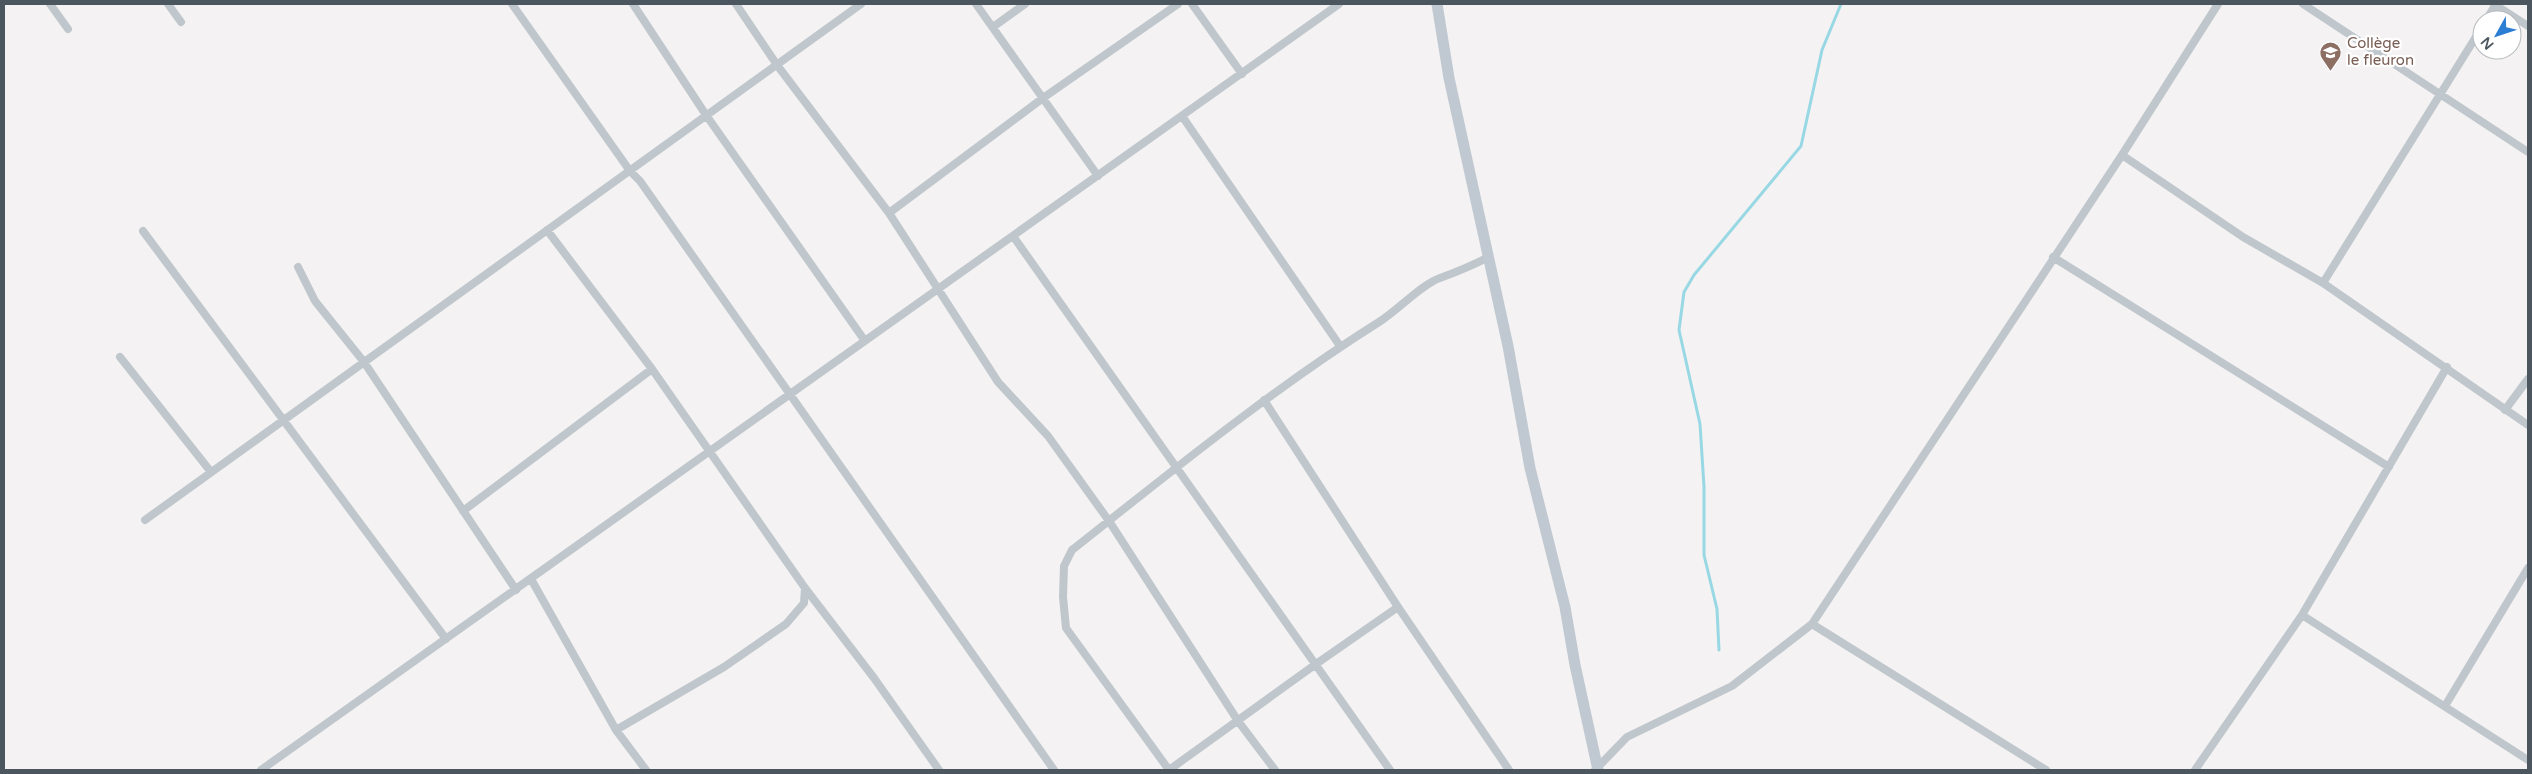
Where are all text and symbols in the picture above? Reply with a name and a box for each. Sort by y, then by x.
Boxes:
north arrow [2472,10,2522,60]
text: N [2477,33,2498,53]
place label: Collège le fleuron [2347,34,2414,69]
school or university icon: Collège le fleuron [2319,40,2343,71]

